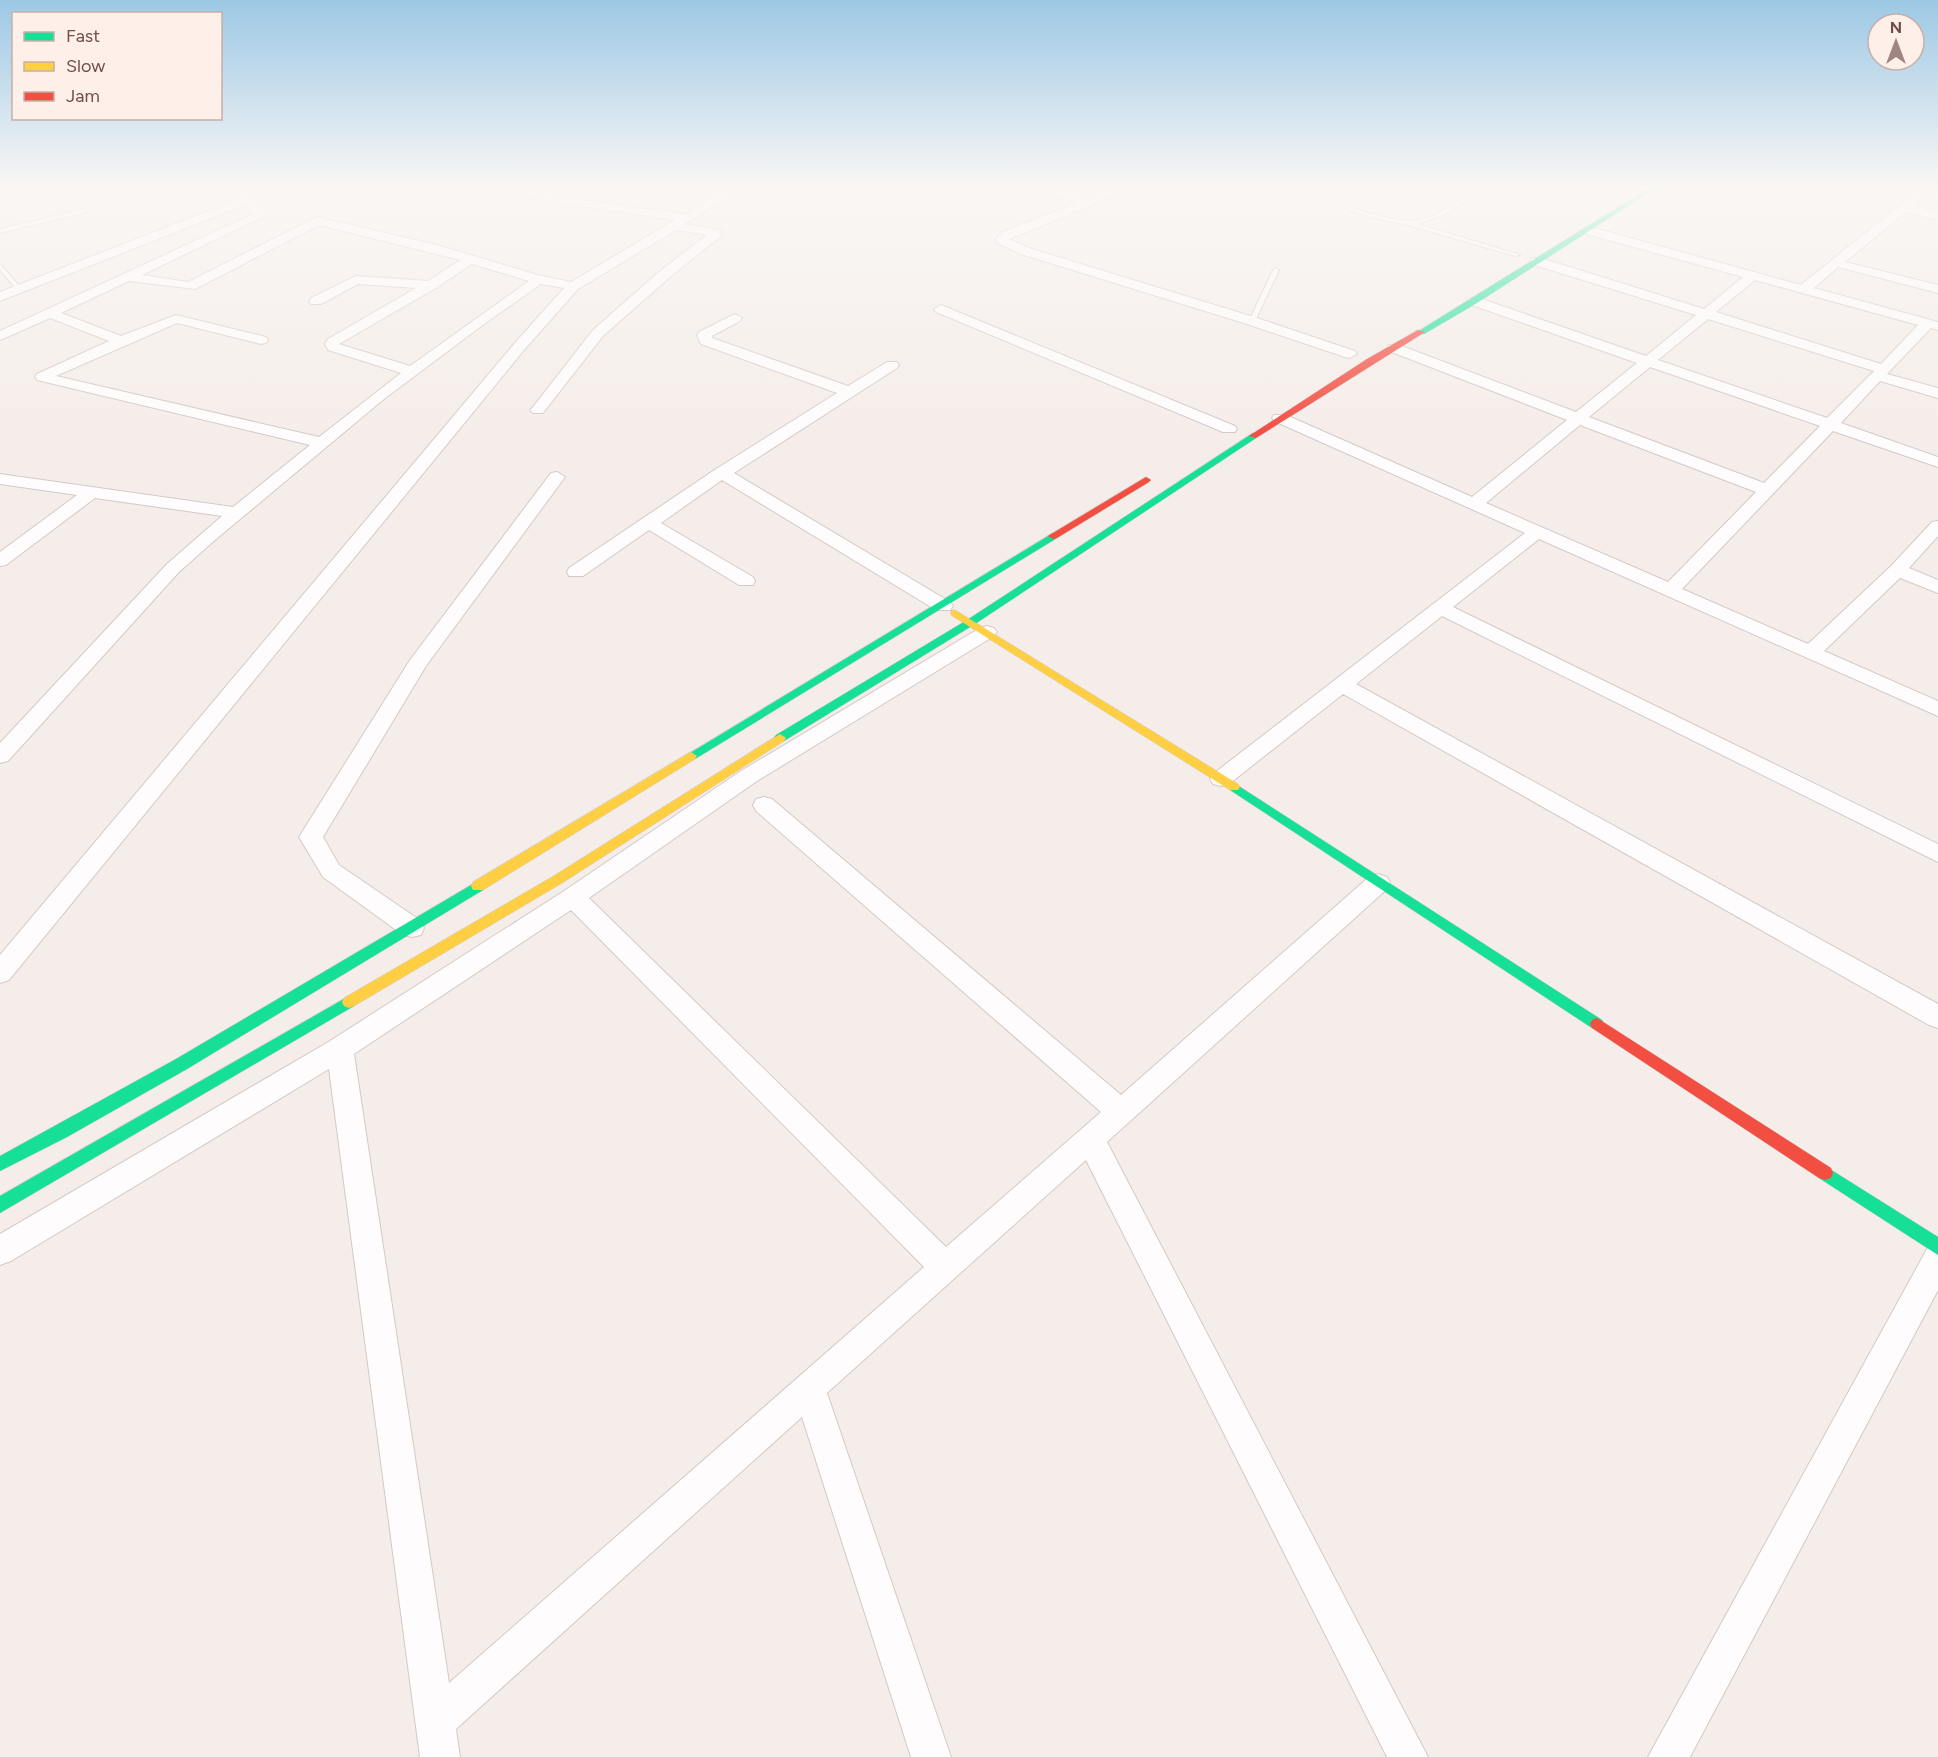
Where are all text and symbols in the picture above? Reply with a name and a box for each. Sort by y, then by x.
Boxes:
legend [12,12,222,120]
north arrow [1866,12,1926,72]
text: N [1890,18,1902,37]
text: Fast [66,25,100,47]
text: Slow [66,55,105,77]
text: Jam [66,85,100,107]

